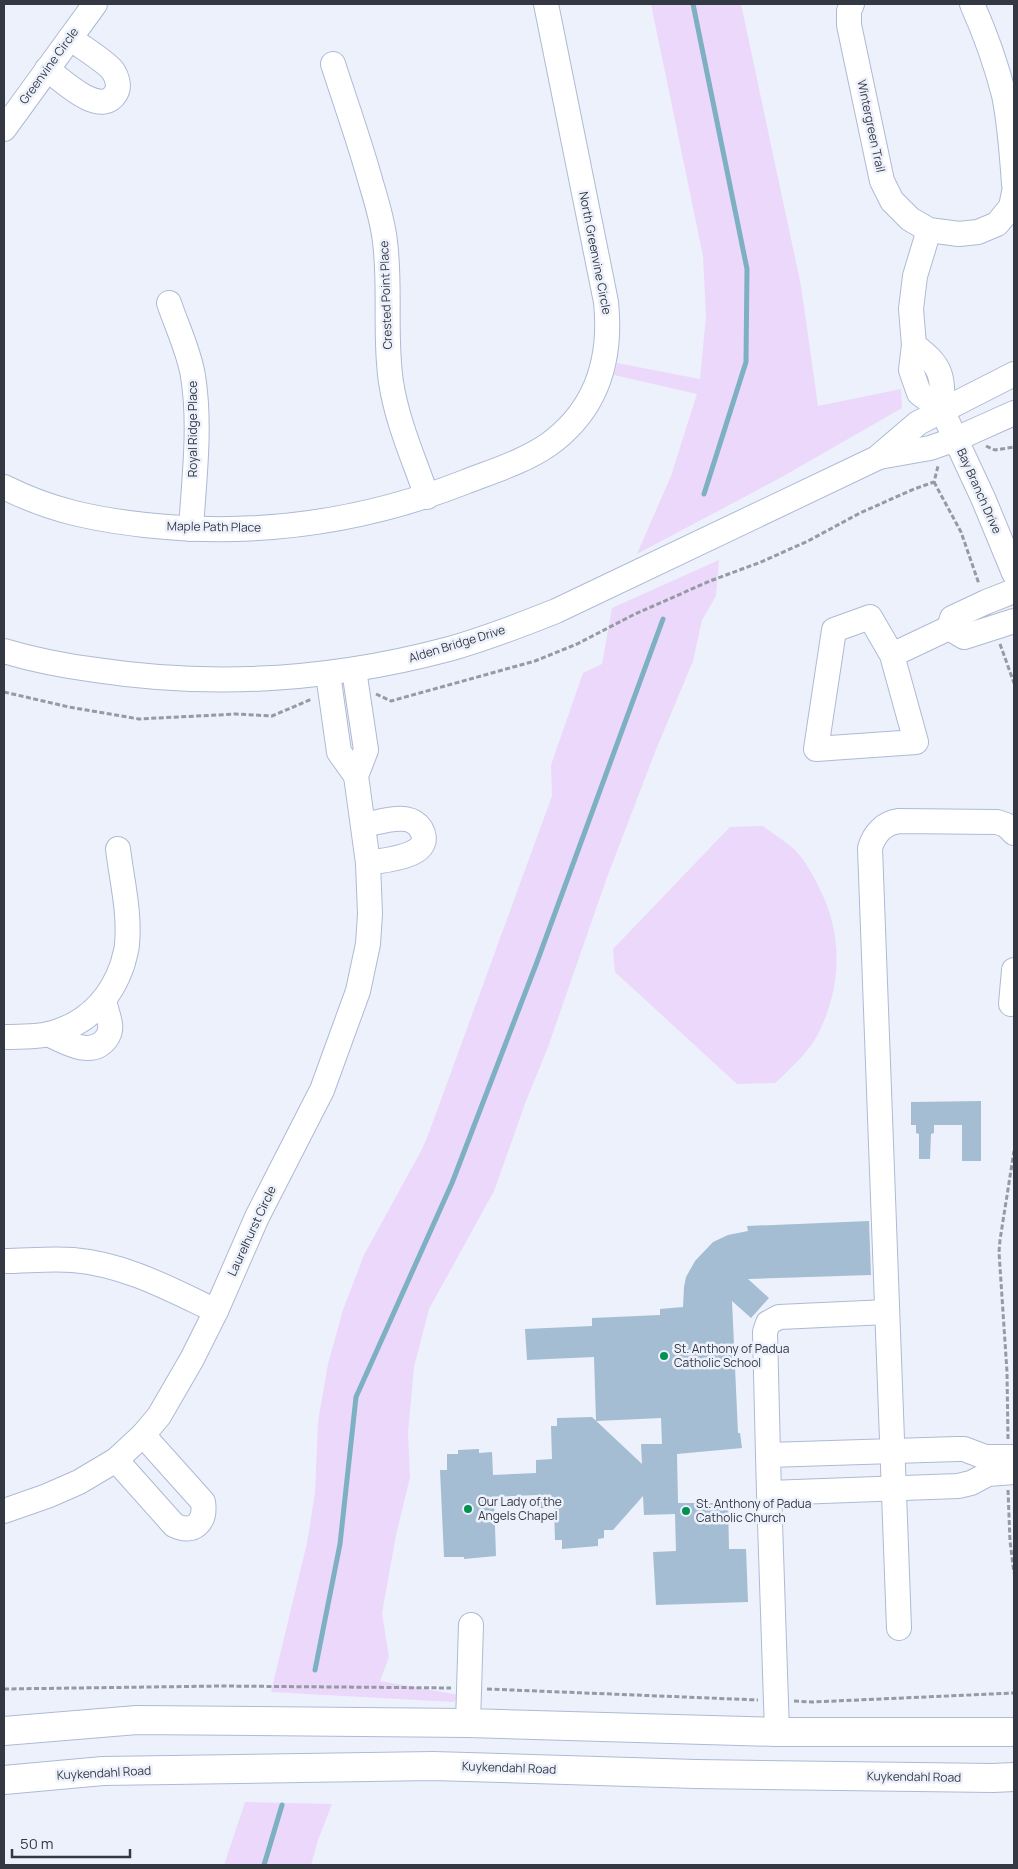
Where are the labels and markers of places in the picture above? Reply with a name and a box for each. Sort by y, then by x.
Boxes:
place label: St. Anthony of Padua Catholic School [674,1340,789,1371]
marker: St. Anthony of Padua Catholic School [658,1350,670,1362]
place label: Our Lady of the Angels Chapel [478,1493,562,1524]
place label: St. Anthony of Padua Catholic Church [696,1495,811,1526]
marker: Our Lady of the Angels Chapel [462,1503,474,1515]
marker: St. Anthony of Padua Catholic Church [680,1505,692,1517]

